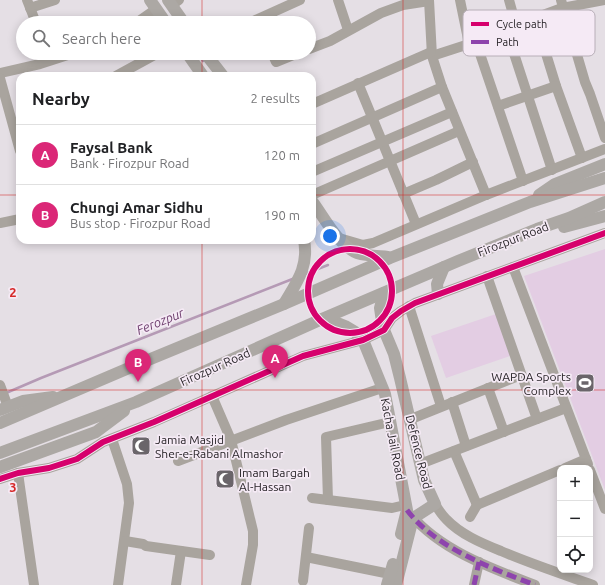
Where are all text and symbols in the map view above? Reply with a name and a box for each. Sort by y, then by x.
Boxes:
legend [463,10,595,56]
search box [16,16,316,60]
text: Cycle path [496,18,547,30]
icon: search [30,27,52,49]
text: Search here [62,30,141,47]
text: Path [496,36,519,48]
text: Nearby [32,89,90,108]
text: 2 results [250,91,300,105]
text: Faysal Bank [70,139,153,156]
text: A [40,148,50,162]
text: 120 m [264,148,300,162]
text: Bank · Firozpur Road [70,156,189,170]
text: Chungi Amar Sidhu [70,199,203,216]
text: B [41,208,49,222]
text: 190 m [264,208,300,222]
text: Bus stop · Firozpur Road [70,216,211,230]
street label: Firozpur Road [476,219,550,259]
your location [320,226,340,246]
text: 2 [9,285,17,299]
water label: Ferozpur [134,305,187,337]
pin: A [262,345,288,378]
street label: Firozpur Road [178,346,252,388]
pin: B [125,349,151,382]
place label: WAPDA Sports Complex [491,370,571,397]
sports icon: WAPDA Sports Complex [574,372,596,394]
street label: Kacha Jail Road [379,397,407,481]
street label: Defence Road [404,414,434,490]
place label: Jamia Masjid Sher-e-Rabani Almashor [155,433,284,460]
mosque icon: Jamia Masjid Sher-e-Rabani Almashor [130,435,152,457]
map controls [557,465,593,573]
button: + [557,465,593,501]
place label: Imam Bargah Al-Hassan [239,466,310,493]
mosque icon: Imam Bargah Al-Hassan [214,468,236,490]
text: 3 [9,480,17,494]
button: − [557,501,593,537]
button: locate [557,537,593,573]

